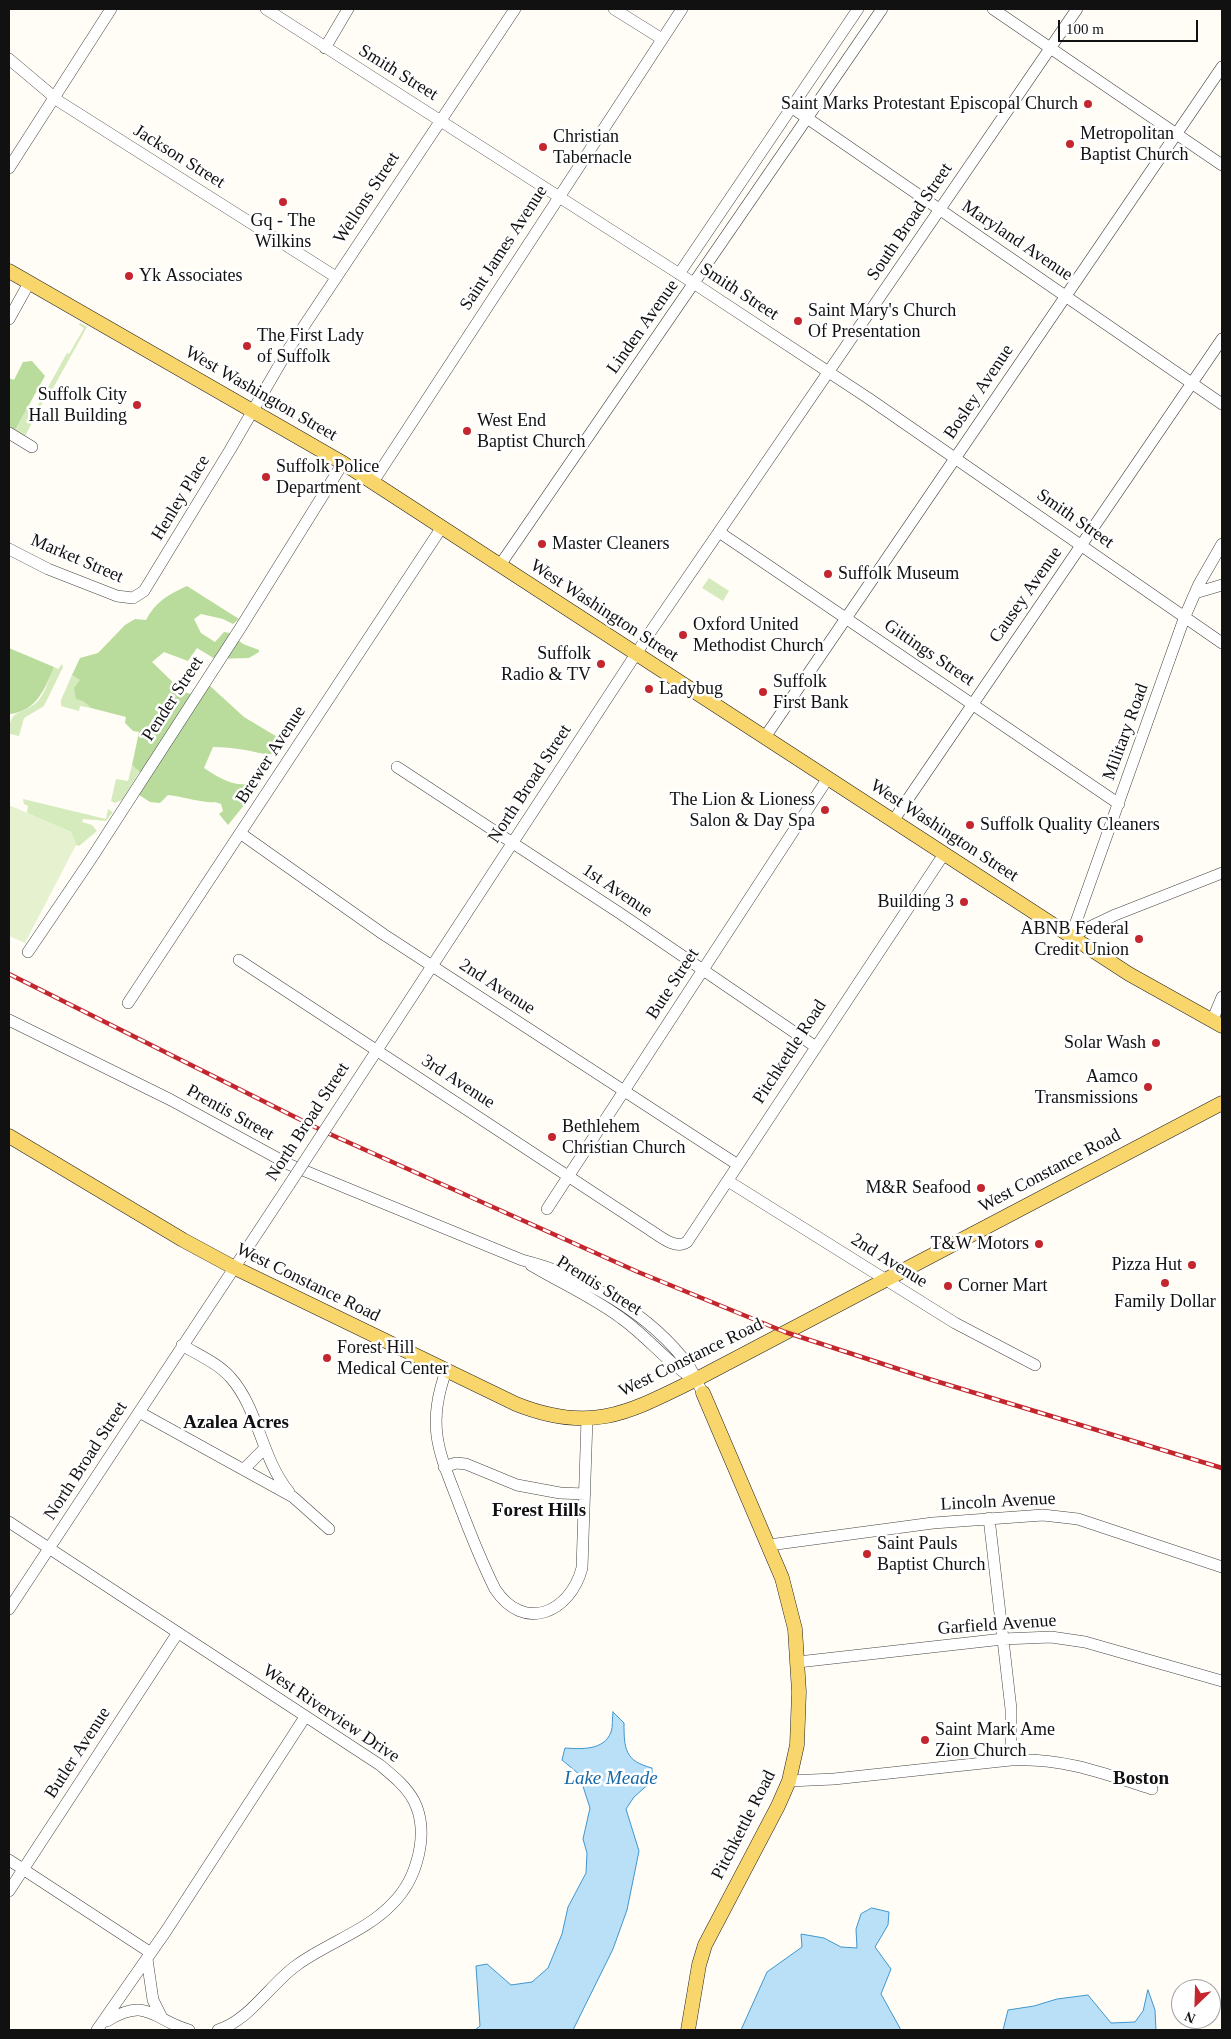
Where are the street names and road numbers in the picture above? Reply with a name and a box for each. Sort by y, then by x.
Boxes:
street label: Smith Street [354,40,442,106]
street label: Jackson Street [129,120,229,194]
street label: Wellons Street [329,148,405,248]
street label: South Broad Street [863,159,957,285]
street label: Saint James Avenue [456,181,552,315]
street label: Maryland Avenue [957,196,1077,286]
street label: Smith Street [696,259,782,325]
street label: Linden Avenue [603,276,683,378]
street label: Bosley Avenue [940,341,1018,443]
street label: West Washington Street [181,342,341,446]
street label: Henley Place [147,452,215,544]
street label: Smith Street [1032,484,1118,554]
street label: Market Street [27,530,127,588]
street label: Causey Avenue [985,543,1067,647]
street label: West Washington Street [526,555,682,667]
street label: Gittings Street [880,615,978,691]
street label: Pender Street [138,653,208,745]
street label: Military Road [1098,681,1154,783]
street label: Brewer Avenue [231,702,311,808]
street label: North Broad Street [484,721,576,847]
street label: West Washington Street [866,775,1022,887]
street label: 1st Avenue [578,860,656,922]
street label: Bute Street [642,944,704,1024]
street label: 2nd Avenue [455,954,539,1020]
street label: Pitchkettle Road [748,996,832,1108]
street label: 3rd Avenue [417,1050,499,1114]
street label: North Broad Street [262,1059,354,1185]
street label: Prentis Street [183,1080,277,1146]
street label: West Constance Road [975,1124,1125,1218]
street label: 2nd Avenue [847,1229,931,1293]
street label: West Constance Road [232,1239,384,1327]
street label: Prentis Street [552,1251,646,1321]
street label: West Constance Road [615,1314,767,1402]
street label: North Broad Street [40,1398,132,1524]
street label: Lincoln Avenue [940,1488,1056,1516]
street label: Garfield Avenue [937,1610,1057,1640]
street label: West Riverview Drive [258,1660,404,1768]
street label: Butler Avenue [41,1703,115,1803]
street label: Pitchkettle Road [707,1767,781,1883]

